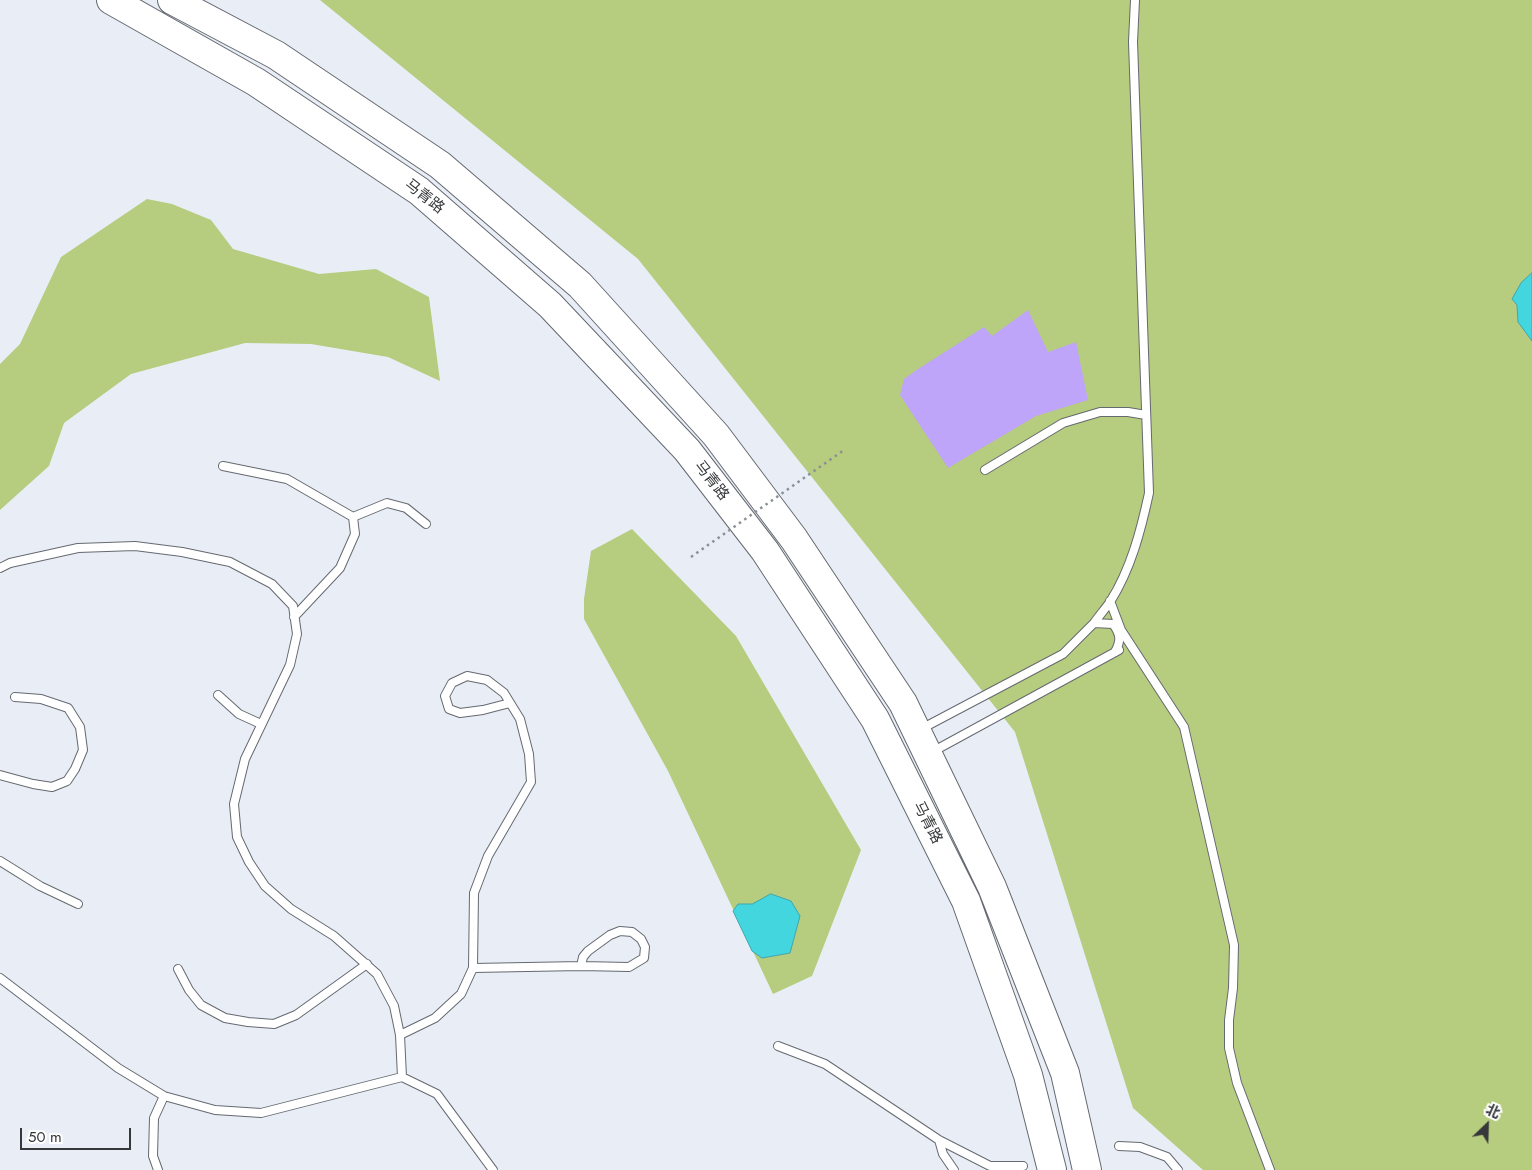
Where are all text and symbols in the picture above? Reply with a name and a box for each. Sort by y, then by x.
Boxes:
street label: 马青路 [401,176,447,218]
street label: 马青路 [690,458,732,504]
street label: 马青路 [909,799,945,847]
text: 北 [1483,1099,1504,1123]
north arrow [1462,1100,1512,1150]
scale bar [22,1118,134,1150]
text: 50 m [28,1126,62,1148]

